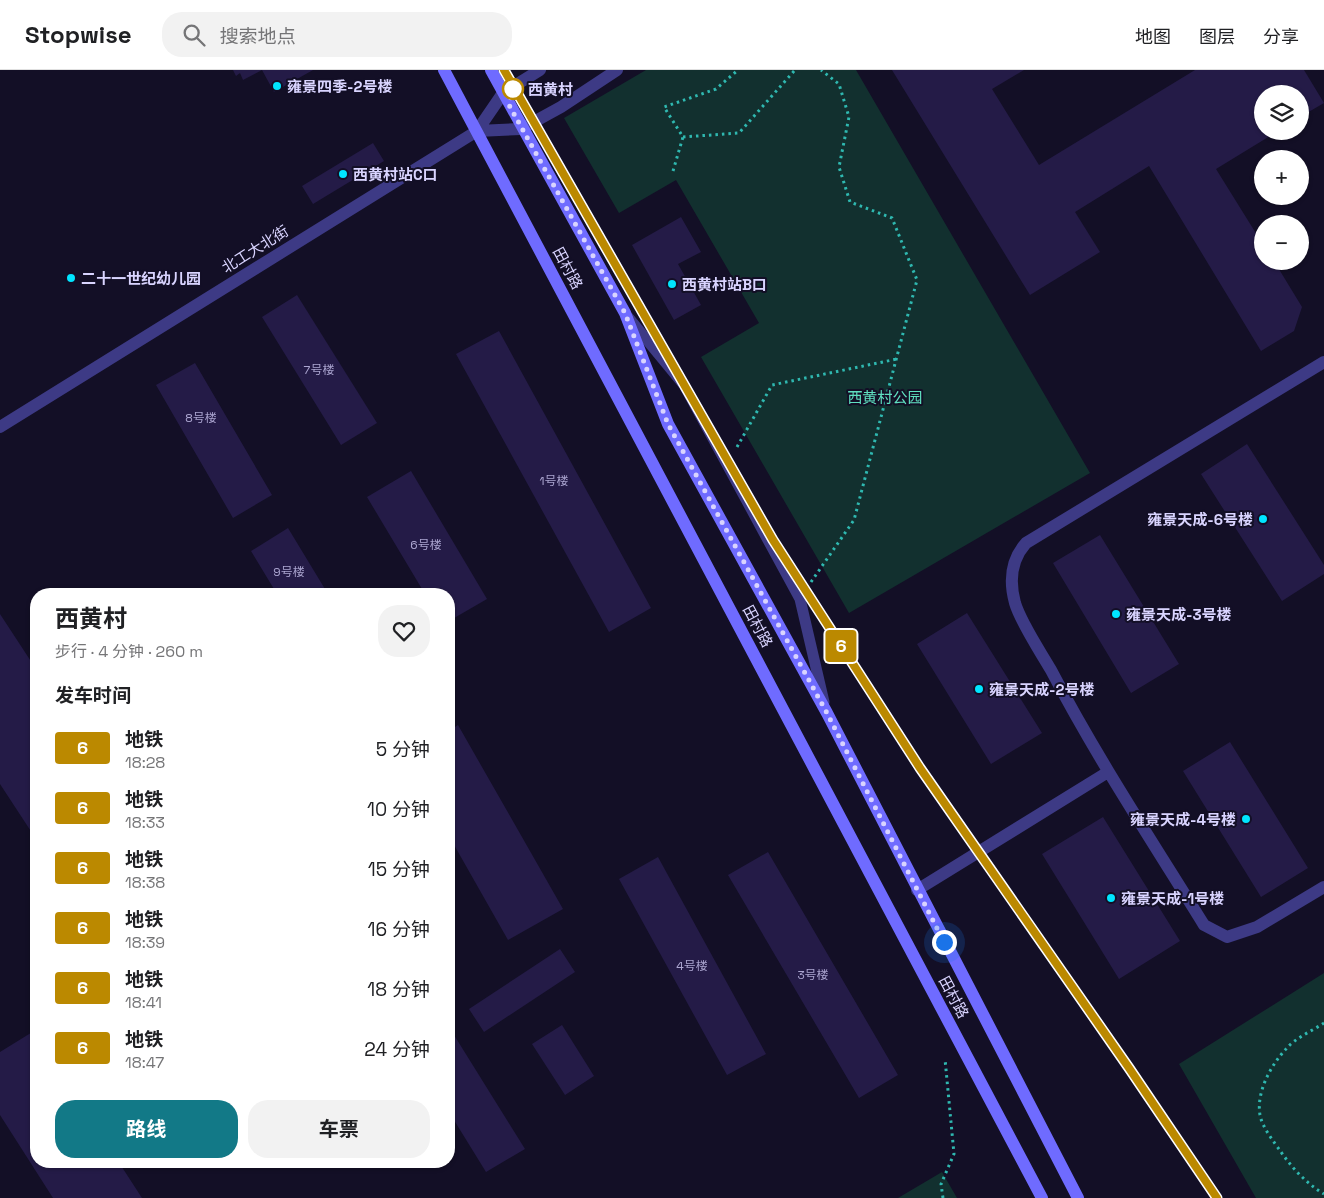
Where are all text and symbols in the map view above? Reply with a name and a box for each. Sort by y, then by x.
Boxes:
search box [162,12,512,57]
text: Stopwise [25,19,132,50]
icon: search [180,21,208,49]
text: 搜索地点 [220,24,296,49]
text: 地图 [1135,25,1171,48]
text: 图层 [1199,25,1235,48]
text: 分享 [1263,25,1299,48]
place label: 雍景四季-2号楼 [287,77,392,96]
marker: 西黄村 [502,78,524,100]
marker: 雍景四季-2号楼 [271,80,283,92]
place label: 西黄村 [528,80,573,99]
map controls [1254,85,1309,270]
button: layers [1254,85,1309,140]
button: + [1254,150,1309,205]
place label: 西黄村站C口 [353,165,438,184]
marker: 西黄村站C口 [337,168,349,180]
button: − [1254,215,1309,270]
street label: 北工大北街 [218,221,292,277]
street label: 田村路 [549,244,587,292]
place label: 二十一世纪幼儿园 [81,269,201,288]
marker: 二十一世纪幼儿园 [65,272,77,284]
place label: 西黄村站B口 [682,275,767,294]
marker: 西黄村站B口 [666,278,678,290]
house number: 7号楼 [304,362,334,378]
park label: 西黄村公园 [847,388,923,407]
house number: 8号楼 [185,410,217,426]
house number: 1号楼 [539,473,569,489]
place label: 雍景天成-6号楼 [1147,510,1253,529]
marker: 雍景天成-6号楼 [1257,513,1269,525]
house number: 6号楼 [410,537,442,553]
house number: 9号楼 [273,564,305,580]
street label: 田村路 [739,602,777,650]
text: 西黄村 [55,603,127,634]
button: heart [378,605,430,657]
place label: 雍景天成-3号楼 [1126,605,1232,624]
marker: 雍景天成-3号楼 [1110,608,1122,620]
line badge: 6 [825,630,857,662]
text: 6 [835,634,847,657]
text: 步行 · 4 分钟 · 260 m [55,641,203,662]
place label: 雍景天成-2号楼 [989,680,1094,699]
text: 发车时间 [55,683,131,708]
marker: 雍景天成-2号楼 [973,683,985,695]
text: 地铁 [125,727,163,752]
text: 6 [77,736,88,759]
text: 5 分钟 [376,737,430,762]
text: 18:28 [125,752,165,773]
text: 地铁 [125,787,163,812]
text: 6 [77,796,88,819]
text: 10 分钟 [367,797,430,822]
place label: 雍景天成-4号楼 [1130,810,1236,829]
text: 18:33 [125,812,165,833]
marker: 雍景天成-4号楼 [1240,813,1252,825]
text: 地铁 [125,847,163,872]
text: 6 [77,856,88,879]
text: 15 分钟 [368,857,430,882]
text: 18:38 [125,872,165,893]
place label: 雍景天成-1号楼 [1121,889,1224,908]
marker: 雍景天成-1号楼 [1105,892,1117,904]
text: 地铁 [125,907,163,932]
text: 6 [77,916,88,939]
text: 16 分钟 [368,917,430,942]
your location [932,930,957,955]
text: 18:39 [125,932,165,953]
house number: 4号楼 [676,958,708,974]
text: 地铁 [125,967,163,992]
house number: 3号楼 [797,967,829,983]
street label: 田村路 [935,973,973,1021]
text: 6 [77,976,88,999]
text: 18 分钟 [367,977,430,1002]
text: 18:41 [125,992,162,1013]
text: 地铁 [125,1027,163,1052]
text: 6 [77,1036,88,1059]
text: 24 分钟 [364,1037,430,1062]
text: 18:47 [125,1052,164,1073]
button: 路线 [55,1100,238,1158]
button: 车票 [248,1100,430,1158]

